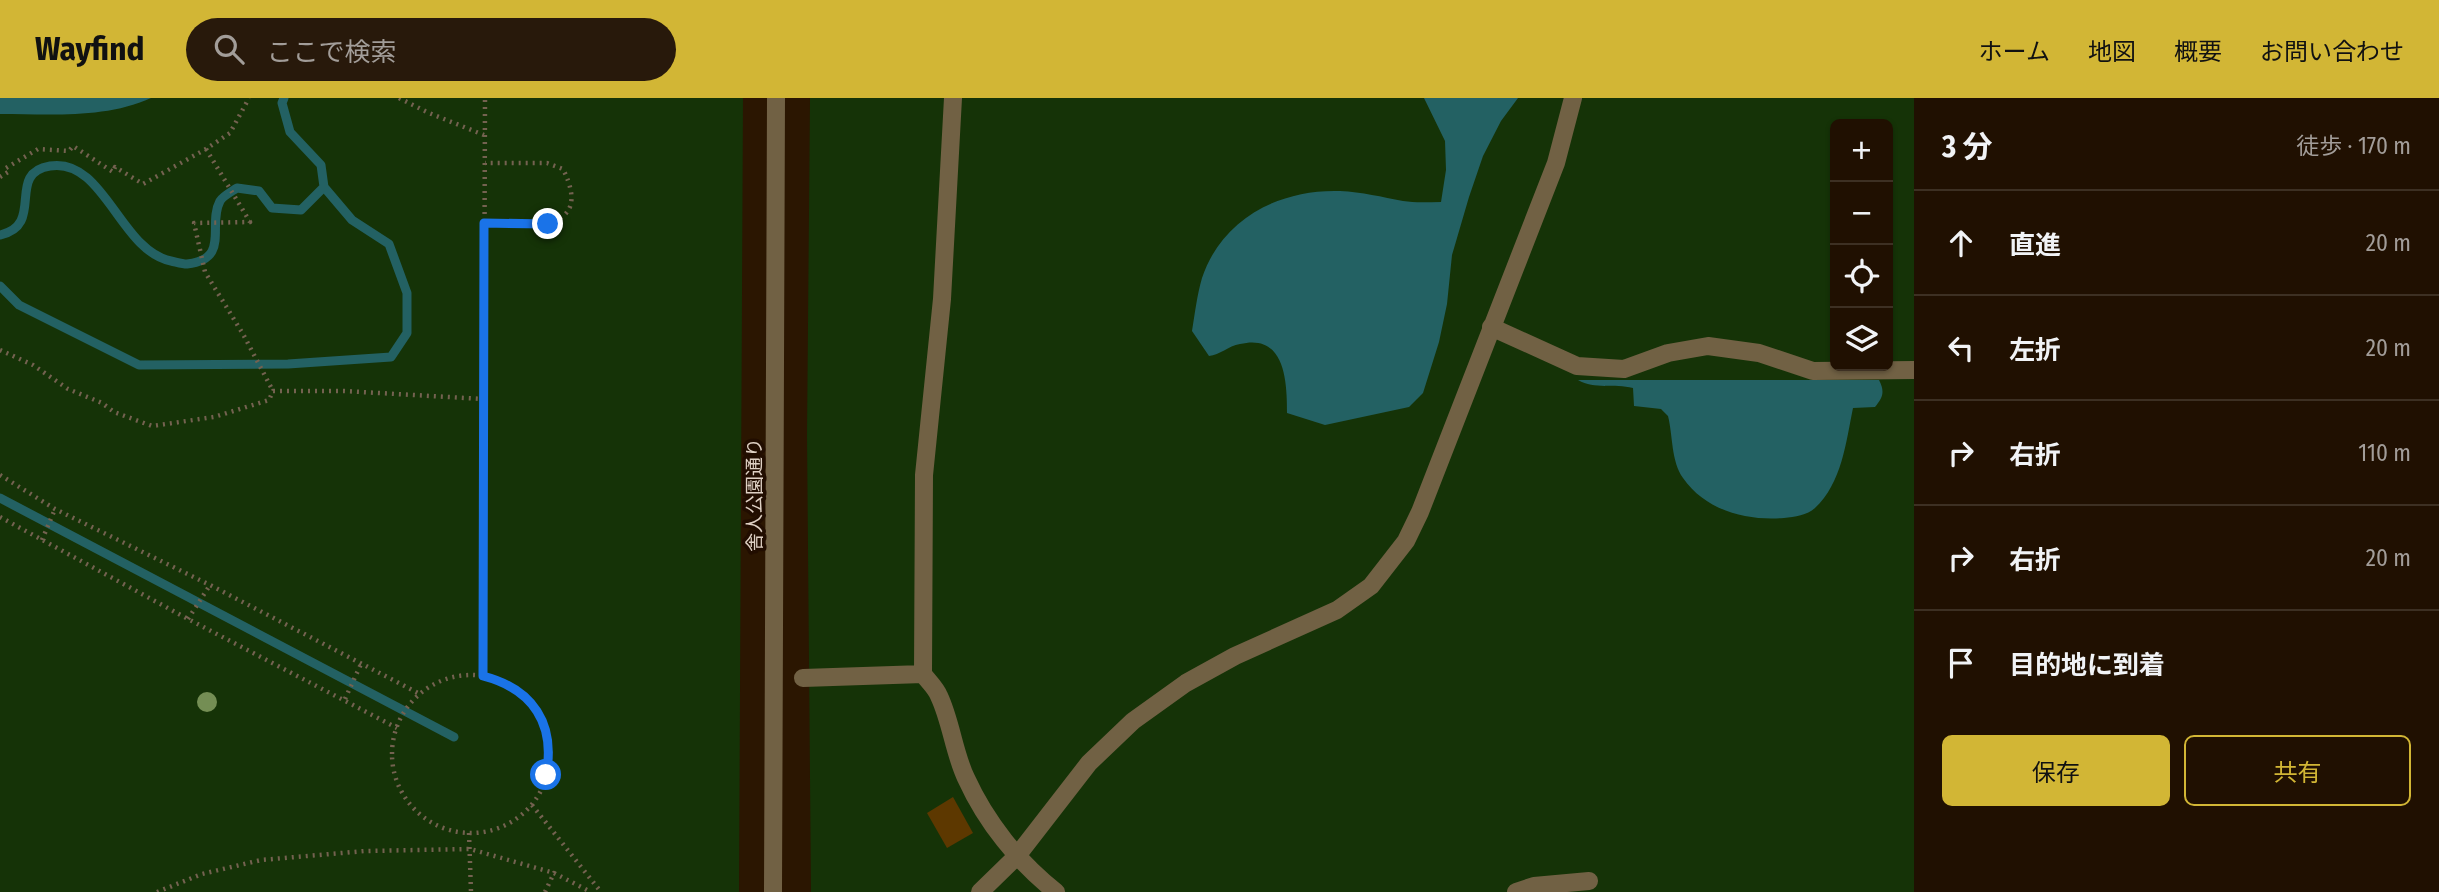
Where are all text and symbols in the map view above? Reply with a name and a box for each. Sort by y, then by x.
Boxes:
search box [186,18,676,81]
text: Wayfind [35,29,144,69]
icon: search [210,30,248,68]
text: ここで検索 [266,37,396,68]
text: ホーム [1979,38,2050,66]
text: 地図 [2088,38,2136,66]
text: 概要 [2174,38,2222,66]
text: お問い合わせ [2260,38,2404,66]
map controls [1830,119,1893,371]
button: + [1830,119,1893,182]
text: 3 分 [1942,129,1992,165]
text: 徒歩 · 170 m [2296,132,2411,160]
button: − [1830,182,1893,245]
route end [532,208,563,239]
icon: ahead [1942,224,1980,262]
text: 20 m [2366,229,2411,257]
text: 直進 [2009,230,2061,261]
button: locate [1830,245,1893,308]
button: layers [1830,308,1893,371]
icon: left [1942,329,1980,367]
text: 20 m [2366,334,2411,362]
text: 左折 [2009,335,2061,366]
icon: right [1942,434,1980,472]
street label: 舎人公園通り [743,438,766,552]
text: 110 m [2358,439,2411,467]
text: 右折 [2009,440,2061,471]
icon: right [1942,539,1980,577]
text: 20 m [2366,544,2411,572]
text: 右折 [2009,545,2061,576]
icon: arrive [1942,644,1980,682]
text: 目的地に到着 [2009,650,2165,681]
button: 保存 [1942,735,2170,806]
button: 共有 [2184,735,2411,806]
route start [530,759,561,790]

